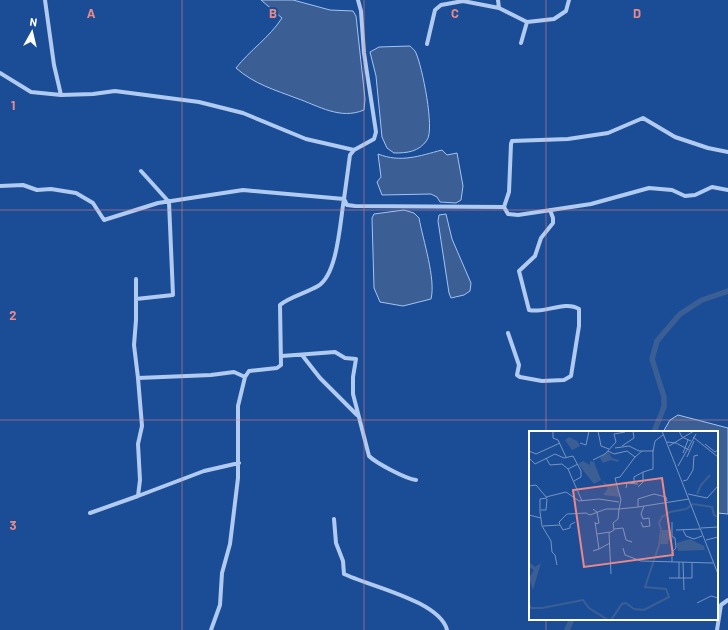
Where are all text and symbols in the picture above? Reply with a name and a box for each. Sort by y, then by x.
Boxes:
text: A [87,5,96,21]
text: B [269,5,277,21]
text: C [451,5,459,21]
text: D [633,5,641,21]
north arrow [12,12,52,52]
text: N [29,15,38,29]
text: 1 [11,97,15,113]
text: 2 [9,307,17,323]
inset map [529,431,718,620]
text: 3 [9,517,17,533]

